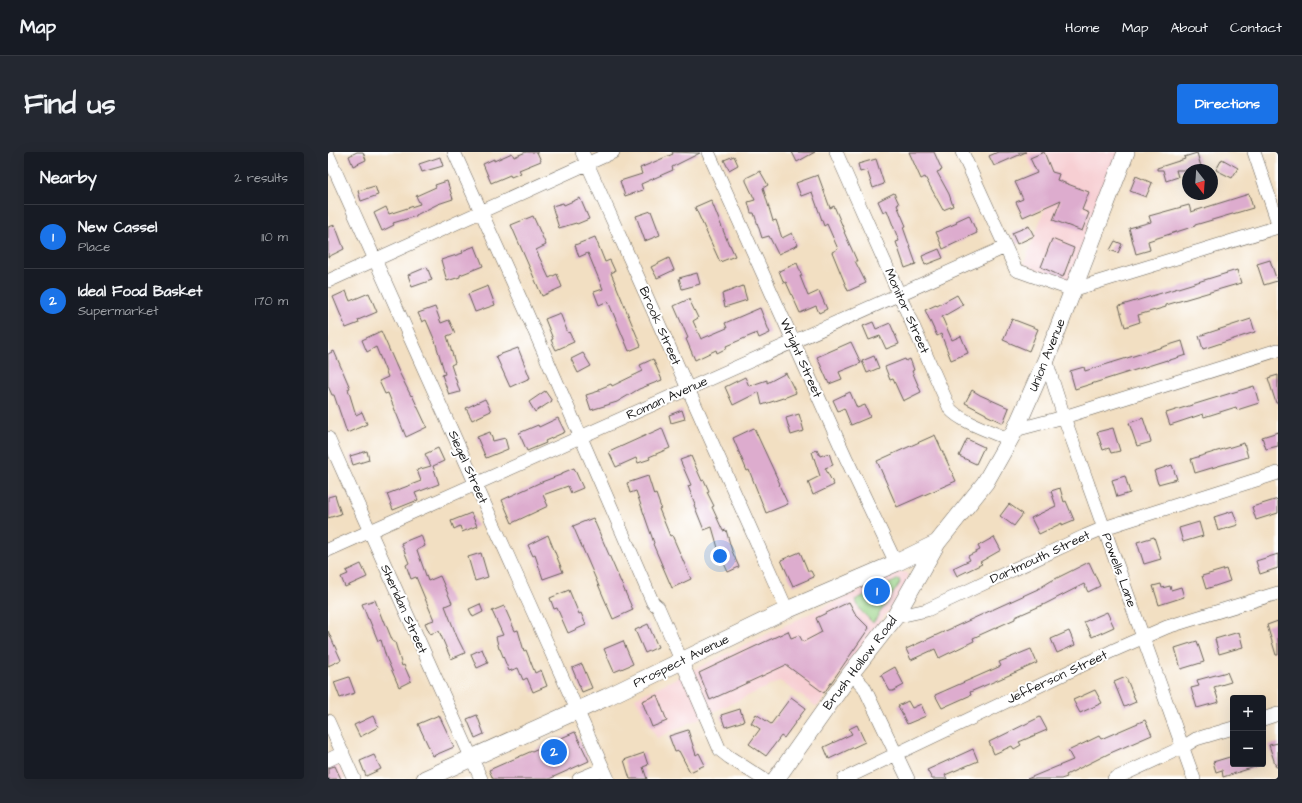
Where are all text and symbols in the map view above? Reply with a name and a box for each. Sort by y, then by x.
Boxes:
text: Map [20,14,56,41]
text: Home [1065,18,1100,38]
text: Map [1122,18,1148,38]
text: About [1170,18,1208,38]
text: Contact [1230,18,1282,38]
button: Directions [1177,84,1278,124]
text: Find us [24,85,115,124]
north arrow [1182,164,1218,200]
text: Nearby [40,166,97,190]
text: 2 results [234,169,288,187]
text: New Cassel [78,217,157,238]
text: 1 [52,228,54,246]
text: 110 m [261,228,288,246]
text: Place [78,238,110,256]
street label: Monitor Street [880,266,934,357]
text: Ideal Food Basket [78,281,202,302]
street label: Brook Street [635,284,686,369]
text: 2 [49,292,57,310]
text: 170 m [255,292,288,310]
text: Supermarket [78,302,159,320]
street label: Wright Street [775,315,827,402]
street label: Union Avenue [1024,316,1070,394]
street label: Roman Avenue [623,372,711,424]
street label: Siegel Street [443,428,492,508]
street label: Dartmouth Street [987,526,1094,588]
street label: Powells Lane [1097,530,1141,610]
your location [710,546,730,566]
street label: Sheridan Street [376,561,432,657]
pin: 1 [864,576,890,606]
street label: Brush Hollow Road [819,612,901,714]
street label: Prospect Avenue [630,630,732,692]
street label: Jefferson Street [1004,645,1111,708]
map controls [1230,695,1266,767]
button: + [1230,695,1266,731]
button: − [1230,731,1266,767]
pin: 2 [541,737,567,767]

